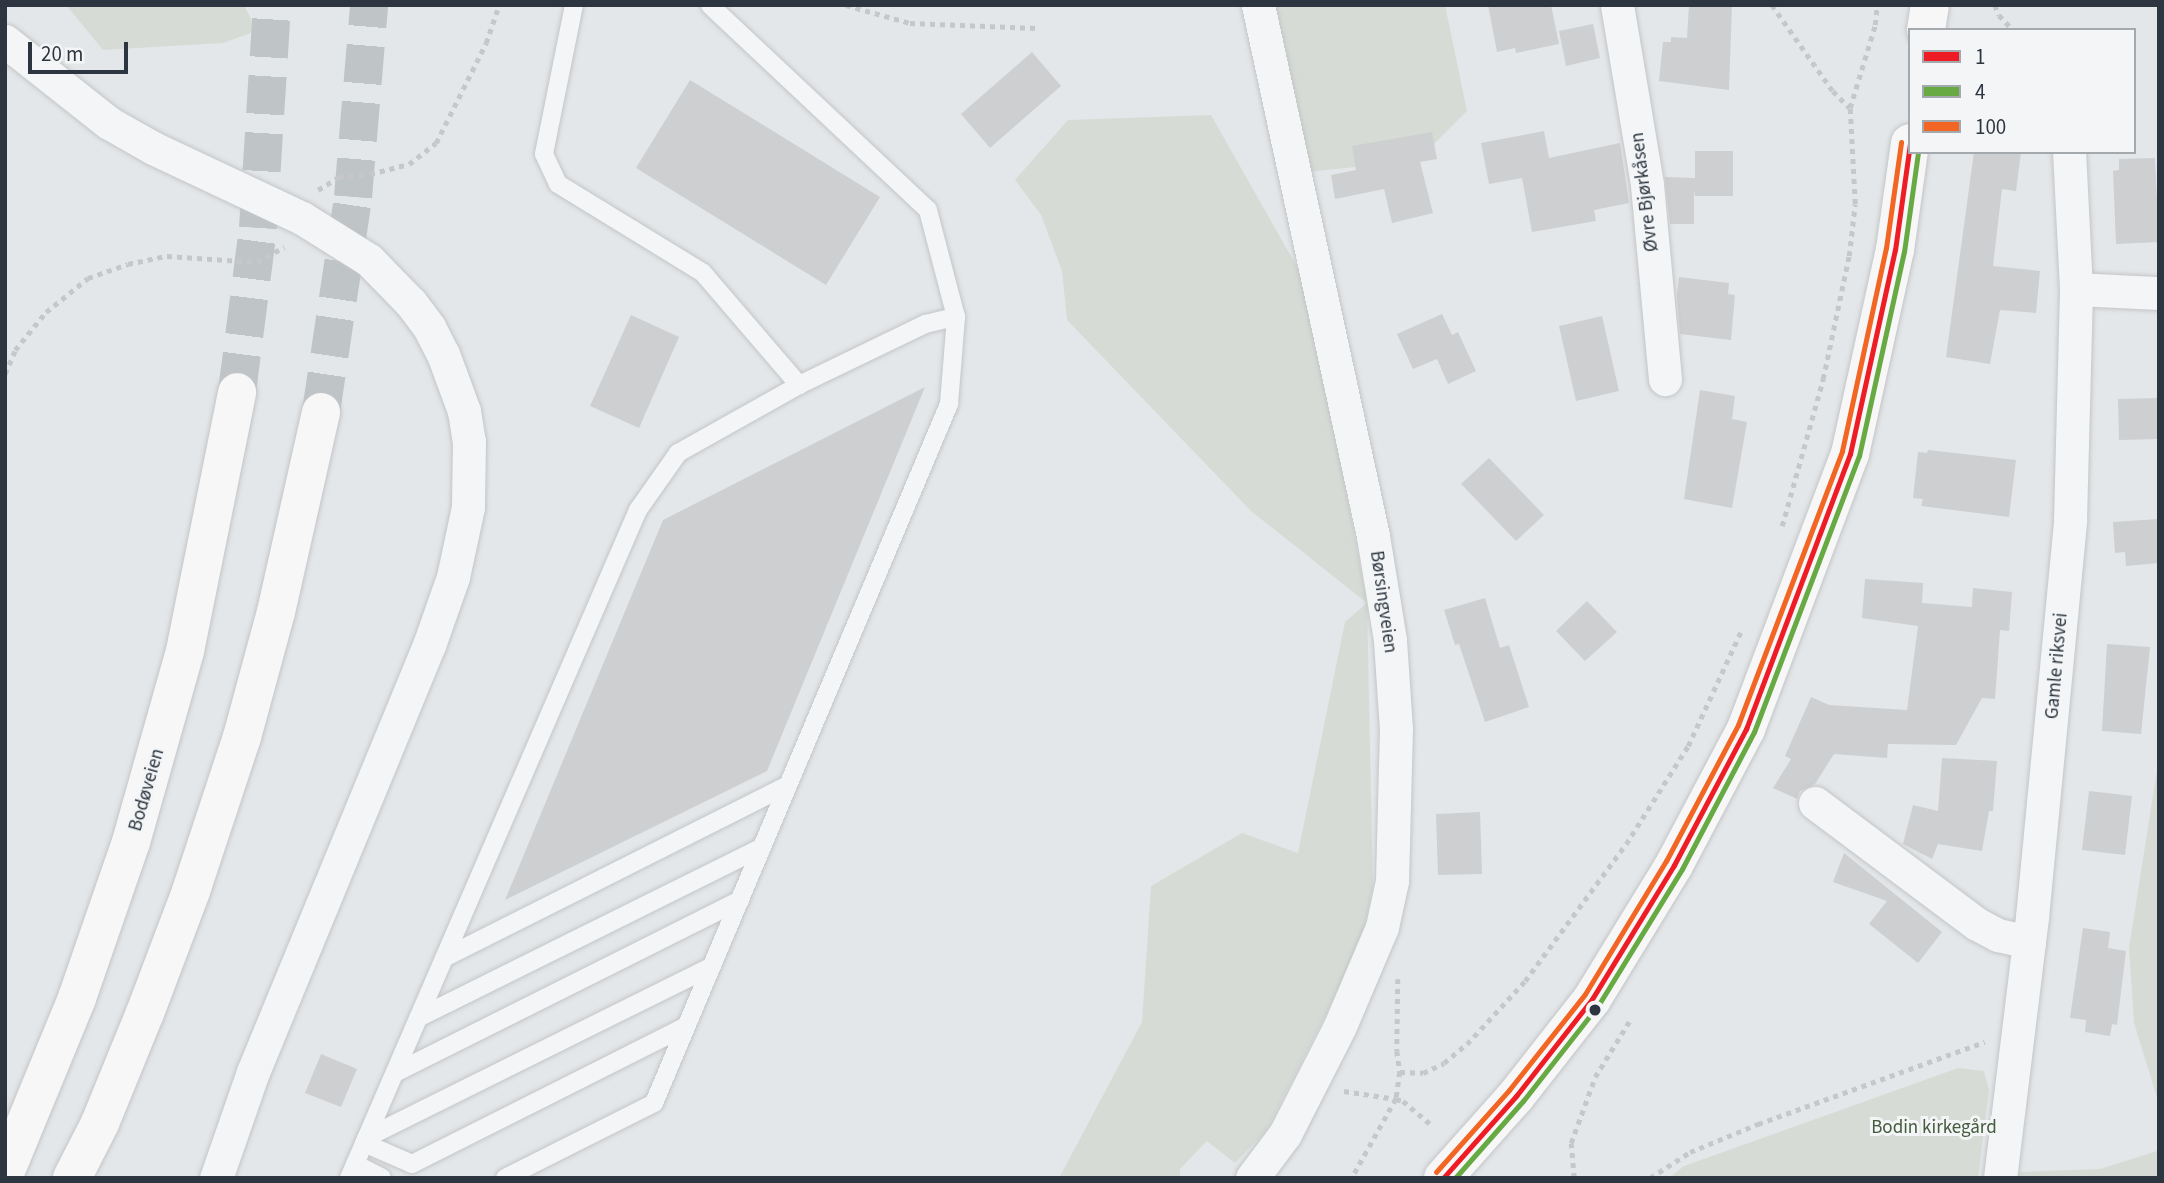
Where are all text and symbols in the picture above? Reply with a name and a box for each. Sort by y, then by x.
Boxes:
scale bar [32,28,131,72]
legend [1909,28,2136,154]
text: 20 m [41,39,83,69]
text: 1 [1975,42,1985,72]
text: 4 [1975,77,1985,107]
text: 100 [1975,112,2006,142]
street label: Øvre Bjørkåsen [1626,131,1664,253]
street label: Børsingveien [1365,549,1401,655]
street label: Gamle riksvei [2041,612,2073,720]
street label: Bodøveien [124,746,170,834]
unlabelled marker [1588,1003,1602,1017]
park label: Bodin kirkegård [1871,1117,1997,1139]

